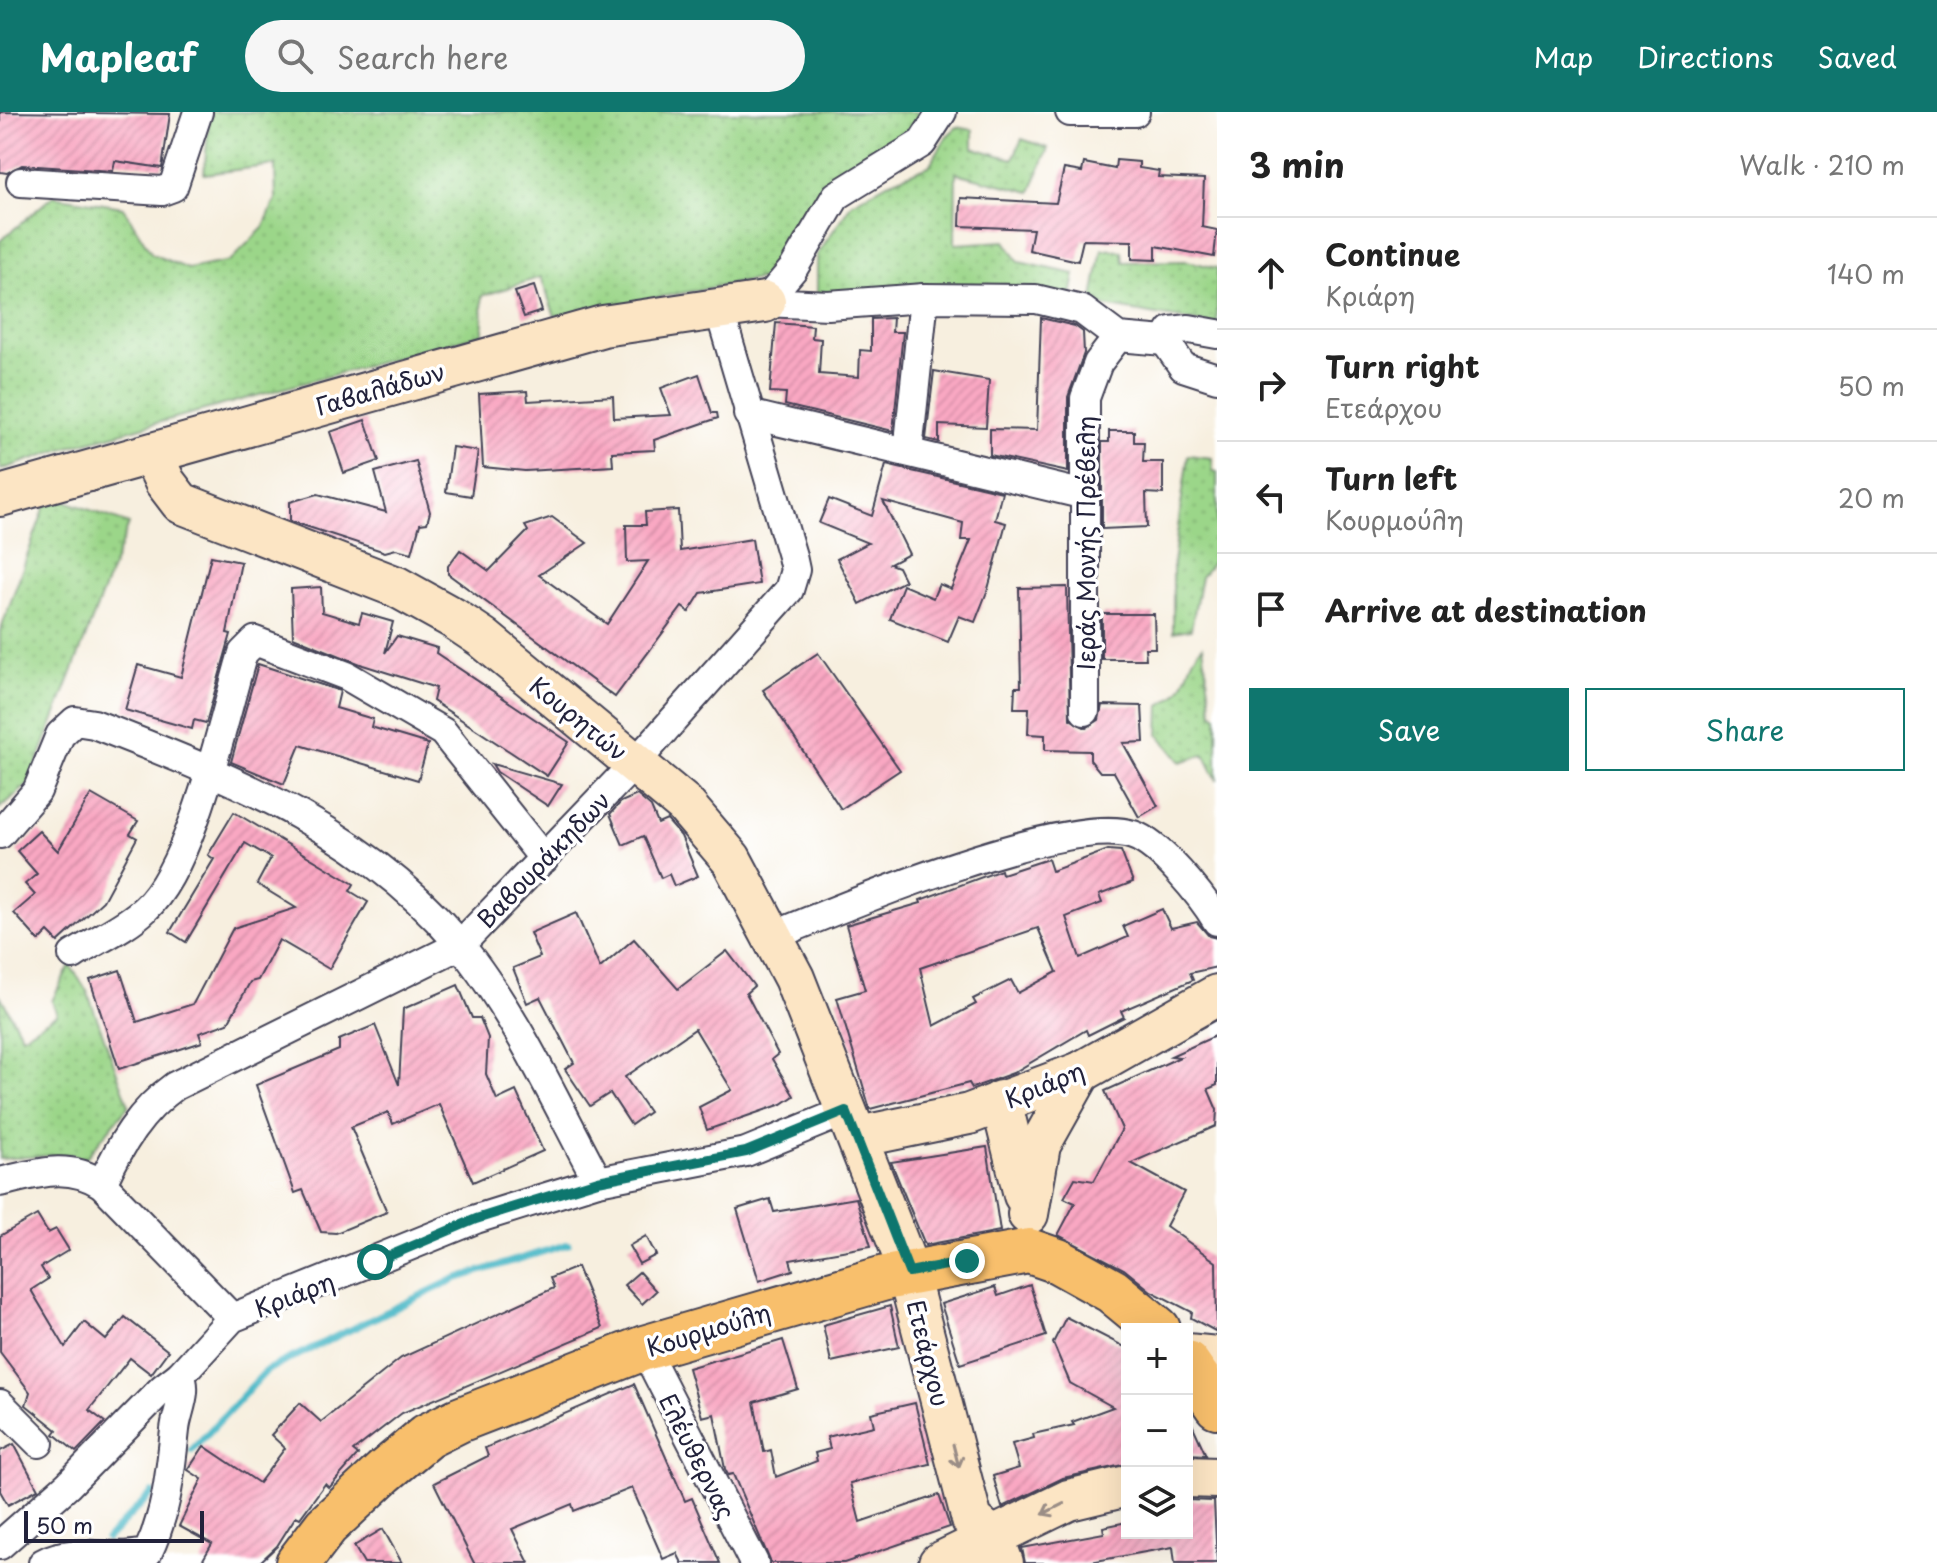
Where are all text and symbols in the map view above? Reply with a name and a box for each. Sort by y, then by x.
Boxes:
search box [245,20,805,92]
text: Mapleaf [40,28,197,85]
icon: search [273,34,317,78]
text: Search here [337,34,508,79]
text: Map [1534,35,1593,78]
text: Directions [1637,35,1774,78]
text: Saved [1818,35,1897,78]
text: 3 min [1249,138,1345,190]
text: Walk · 210 m [1739,145,1905,184]
text: Continue [1325,231,1460,276]
icon: ahead [1249,251,1293,295]
text: 140 m [1827,254,1905,293]
text: Κριάρη [1325,276,1415,315]
text: Turn right [1325,343,1480,388]
street label: Γαβαλάδων [311,352,449,424]
icon: right [1249,363,1293,407]
text: 50 m [1838,366,1905,405]
text: Ετεάρχου [1325,388,1442,427]
street label: Ιεράς Μονής Πρέβελη [1067,416,1103,670]
text: Turn left [1325,455,1457,500]
icon: left [1249,475,1293,519]
text: 20 m [1838,478,1905,517]
text: Κουρμούλη [1325,500,1464,539]
icon: arrive [1249,587,1293,631]
text: Arrive at destination [1325,587,1647,632]
street label: Κουρητών [522,667,636,769]
button: Save [1249,688,1569,771]
button: Share [1585,688,1905,771]
street label: Βαβουράκηδων [468,782,618,936]
street label: Κριάρη [999,1052,1089,1116]
route end [949,1243,985,1279]
route start [357,1244,393,1280]
street label: Κριάρη [249,1262,339,1326]
street label: Κουρμούλη [641,1293,775,1365]
street label: Ετεάρχου [898,1296,960,1410]
map controls [1121,1323,1193,1539]
button: + [1121,1323,1193,1395]
street label: Ελέυθερνας [651,1387,745,1525]
button: − [1121,1395,1193,1467]
one-way arrow [949,1443,964,1469]
button: layers [1121,1467,1193,1539]
one-way arrow [1041,1501,1065,1517]
scale bar [24,1507,204,1543]
text: 50 m [36,1508,93,1541]

